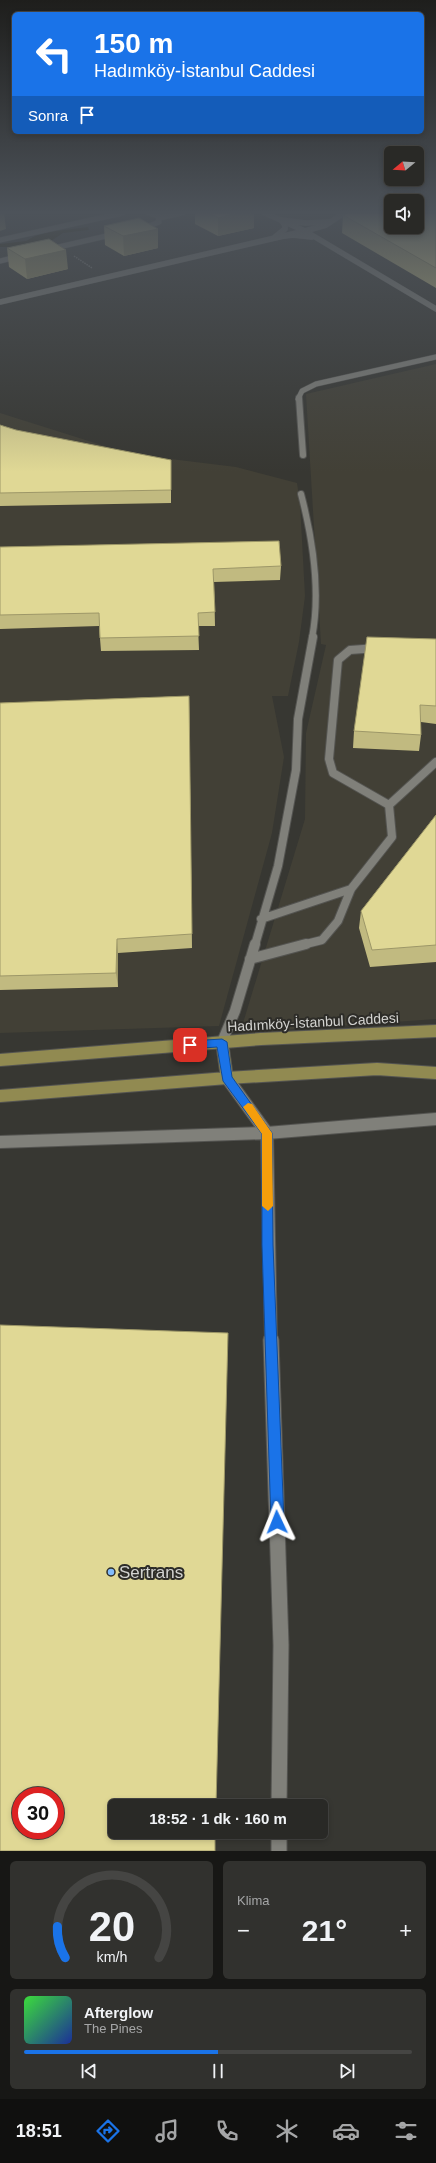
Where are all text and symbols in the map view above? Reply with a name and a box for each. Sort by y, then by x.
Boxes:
icon: left [28,28,80,80]
text: 150 m [94,28,173,59]
text: Hadımköy-İstanbul Caddesi [94,61,315,81]
icon: arrive [76,104,98,126]
text: Sonra [28,107,68,124]
north arrow [384,146,424,186]
map controls [384,146,424,234]
button: sound [384,194,424,234]
street label: Hadımköy-İstanbul Caddesi [227,1009,399,1034]
pin [173,1028,207,1062]
icon: arrive [179,1034,201,1056]
position arrow [256,1501,298,1543]
place label: Sertrans [119,1563,183,1582]
marker: Sertrans [106,1567,116,1577]
speed limit sign: 30 [12,1787,64,1839]
text: 18:52 · 1 dk · 160 m [149,1810,287,1827]
text: Klima [237,1893,270,1908]
text: 20 [88,1903,135,1950]
text: 21° [302,1914,347,1947]
text: − [237,1918,250,1943]
text: + [399,1918,412,1943]
text: km/h [96,1949,127,1965]
text: Afterglow [84,2004,153,2021]
text: The Pines [84,2021,143,2036]
icon: previous [78,2060,100,2082]
icon: pause [207,2060,229,2082]
icon: next [336,2060,358,2082]
icon: directions [94,2117,122,2145]
icon: music [153,2117,181,2145]
icon: phone [213,2117,241,2145]
icon: climate [273,2117,301,2145]
icon: car [332,2117,360,2145]
icon: filters [392,2117,420,2145]
text: 18:51 [16,2121,62,2141]

